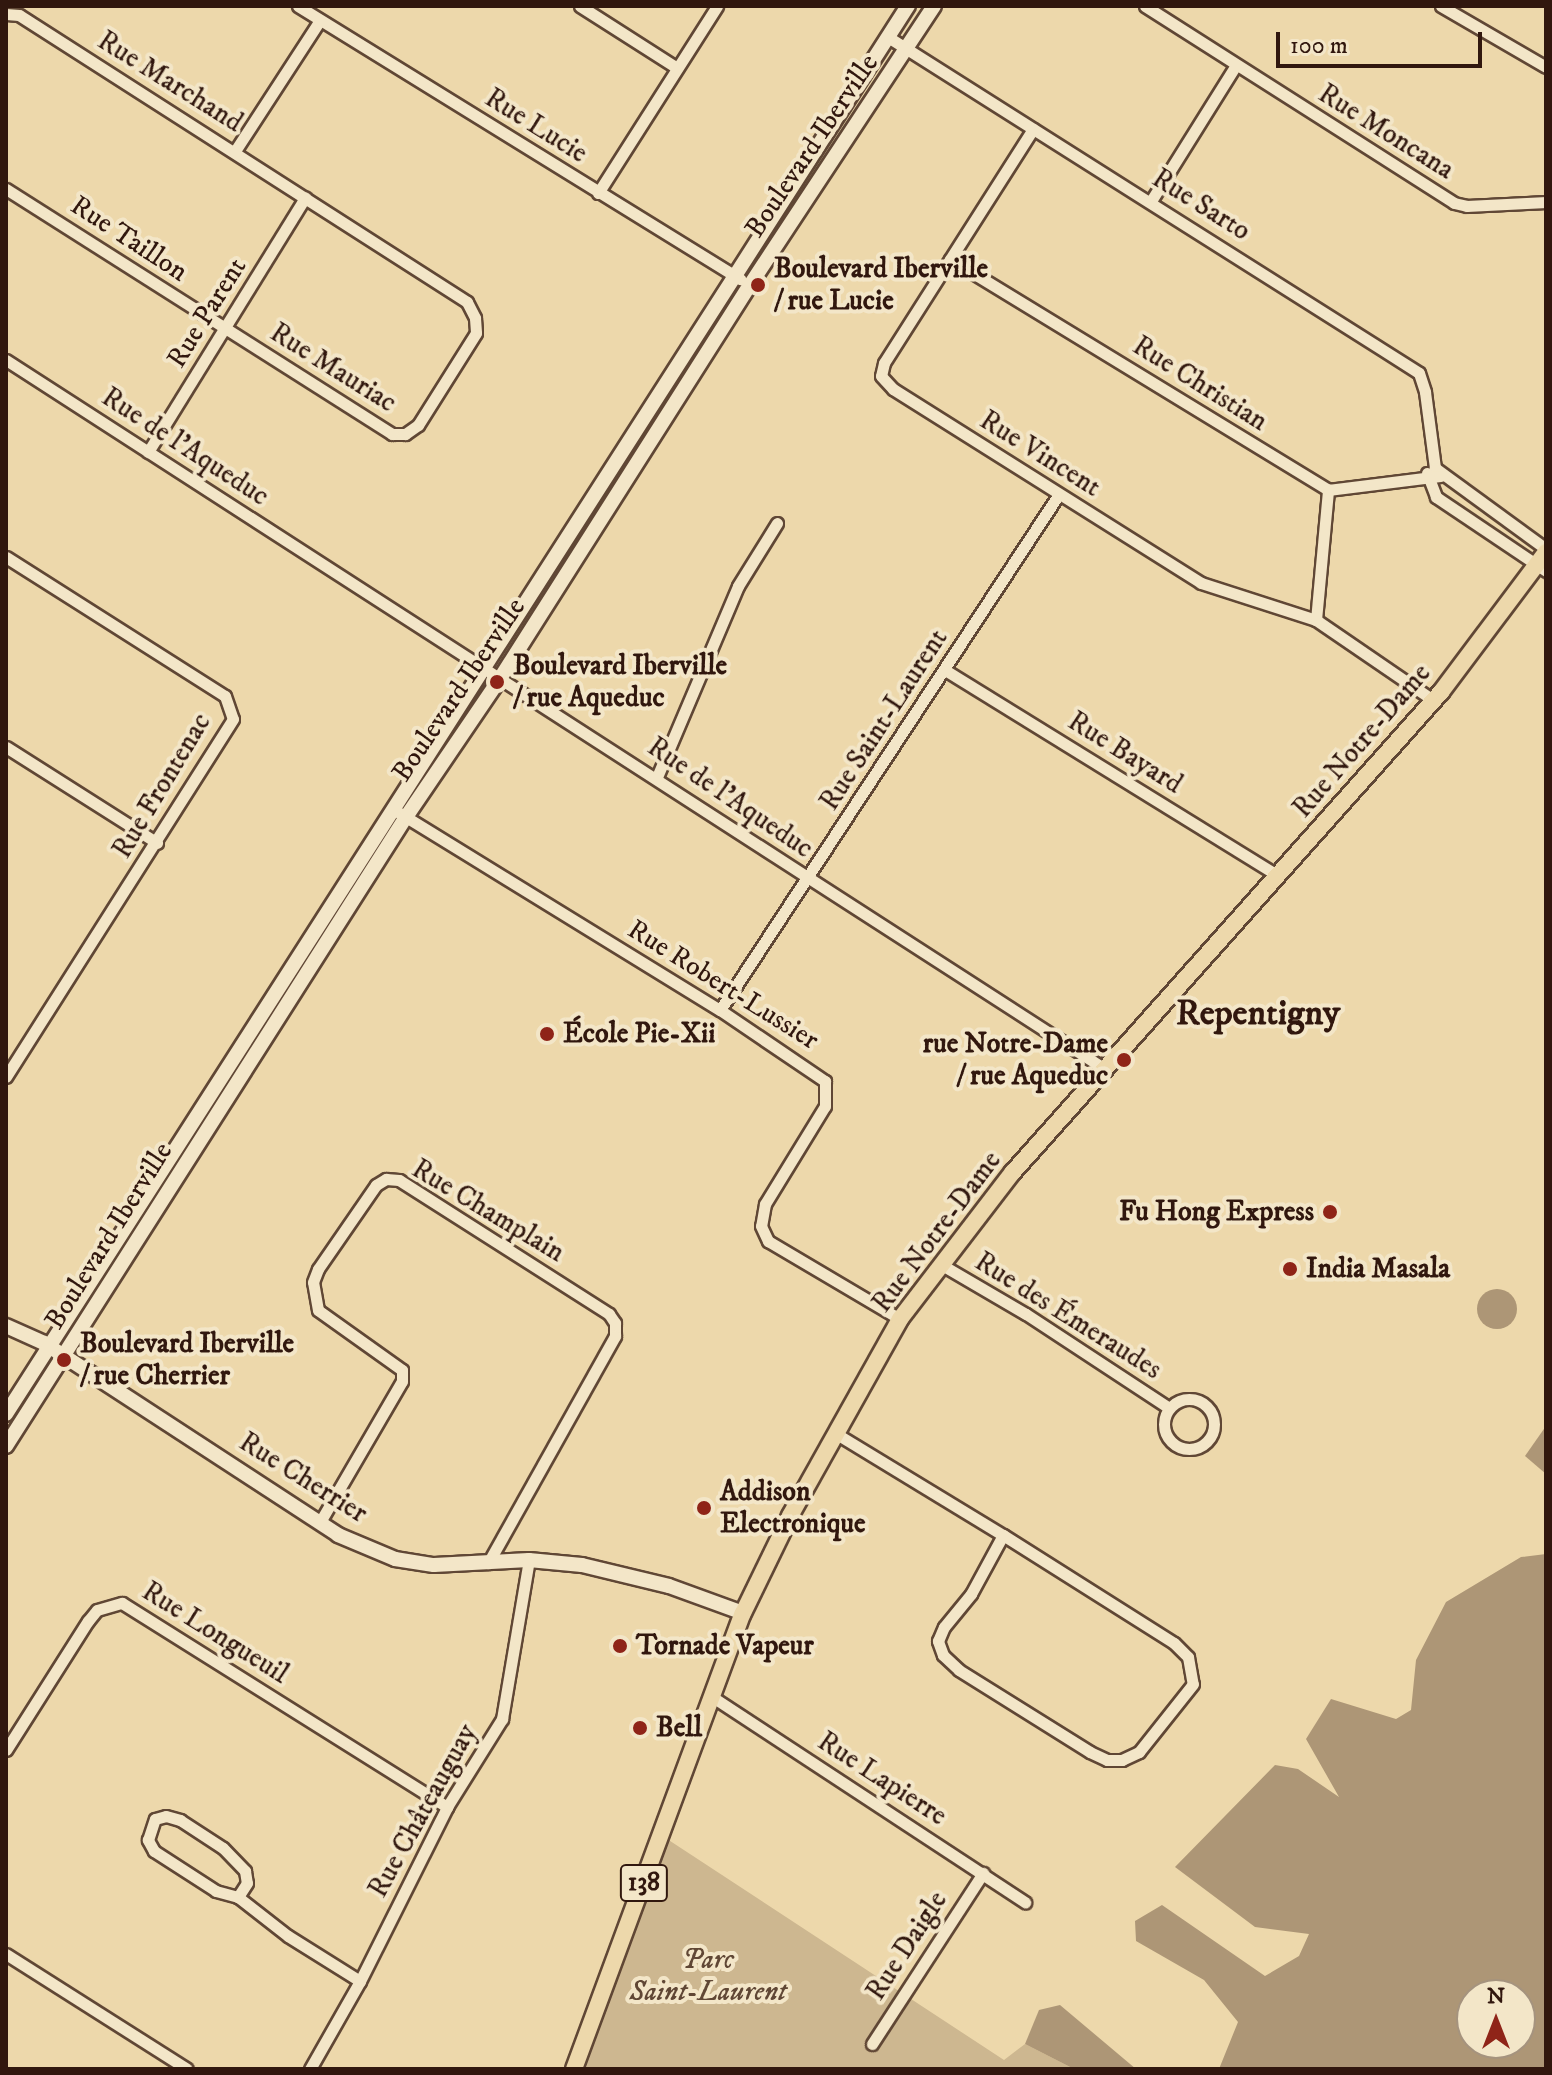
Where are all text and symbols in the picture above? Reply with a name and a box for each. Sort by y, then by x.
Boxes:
scale bar [1280,16,1486,66]
street label: Rue Marchand [91,24,249,140]
text: 100 m [1290,31,1348,61]
street label: Boulevard Iberville [738,48,886,244]
street label: Rue Moncana [1312,77,1460,187]
street label: Rue Lucie [479,81,593,171]
street label: Rue Sarto [1146,162,1256,248]
street label: Rue Taillon [64,189,194,289]
street label: Rue Parent [160,252,254,374]
place label: Boulevard Iberville / rue Lucie [774,252,988,318]
marker: Boulevard Iberville / rue Lucie [749,276,767,294]
street label: Rue Mauriac [264,316,402,420]
street label: Rue Christian [1126,329,1274,439]
street label: Rue de l'Aqueduc [95,381,275,513]
street label: Rue Vincent [973,404,1107,504]
street label: Boulevard Iberville [385,592,533,788]
street label: Rue Saint-Laurent [813,623,955,817]
place label: Boulevard Iberville / rue Aqueduc [513,649,727,715]
street label: Rue Notre-Dame [1286,657,1438,825]
marker: Boulevard Iberville / rue Aqueduc [488,673,506,691]
street label: Rue Bayard [1062,705,1188,801]
street label: Rue Frontenac [106,707,218,865]
street label: Rue de l'Aqueduc [641,730,819,866]
street label: Rue Robert-Lussier [621,913,825,1057]
district label: Repentigny [1176,992,1340,1036]
place label: École Pie-Xii [563,1017,715,1051]
marker: École Pie-Xii [538,1025,556,1043]
place label: rue Notre-Dame / rue Aqueduc [923,1027,1108,1093]
marker: rue Notre-Dame / rue Aqueduc [1115,1051,1133,1069]
street label: Boulevard Iberville [38,1136,180,1336]
street label: Rue Notre-Dame [865,1145,1009,1319]
street label: Rue Champlain [406,1152,570,1270]
place label: Fu Hong Express [1119,1195,1314,1229]
marker: Fu Hong Express [1321,1203,1339,1221]
street label: Rue des Émeraudes [968,1245,1168,1387]
place label: India Masala [1306,1252,1450,1286]
marker: India Masala [1281,1260,1299,1278]
place label: Boulevard Iberville / rue Cherrier [80,1327,294,1393]
marker: Boulevard Iberville / rue Cherrier [55,1351,73,1369]
street label: Rue Cherrier [233,1425,373,1531]
place label: Addison Electronique [720,1475,866,1541]
marker: Addison Electronique [695,1499,713,1517]
street label: Rue Longueuil [136,1575,294,1691]
place label: Tornade Vapeur [636,1629,814,1663]
marker: Tornade Vapeur [611,1637,629,1655]
place label: Bell [656,1711,702,1745]
street label: Rue Châteauguay [361,1718,485,1904]
marker: Bell [631,1719,649,1737]
street label: Rue Lapierre [811,1725,953,1833]
road number: 138 [618,1861,670,1905]
street label: Rue Daigle [859,1885,955,2007]
park label: Parc Saint-Laurent [629,1943,787,2009]
north arrow [1456,1979,1536,2059]
text: N [1487,1983,1505,2010]

